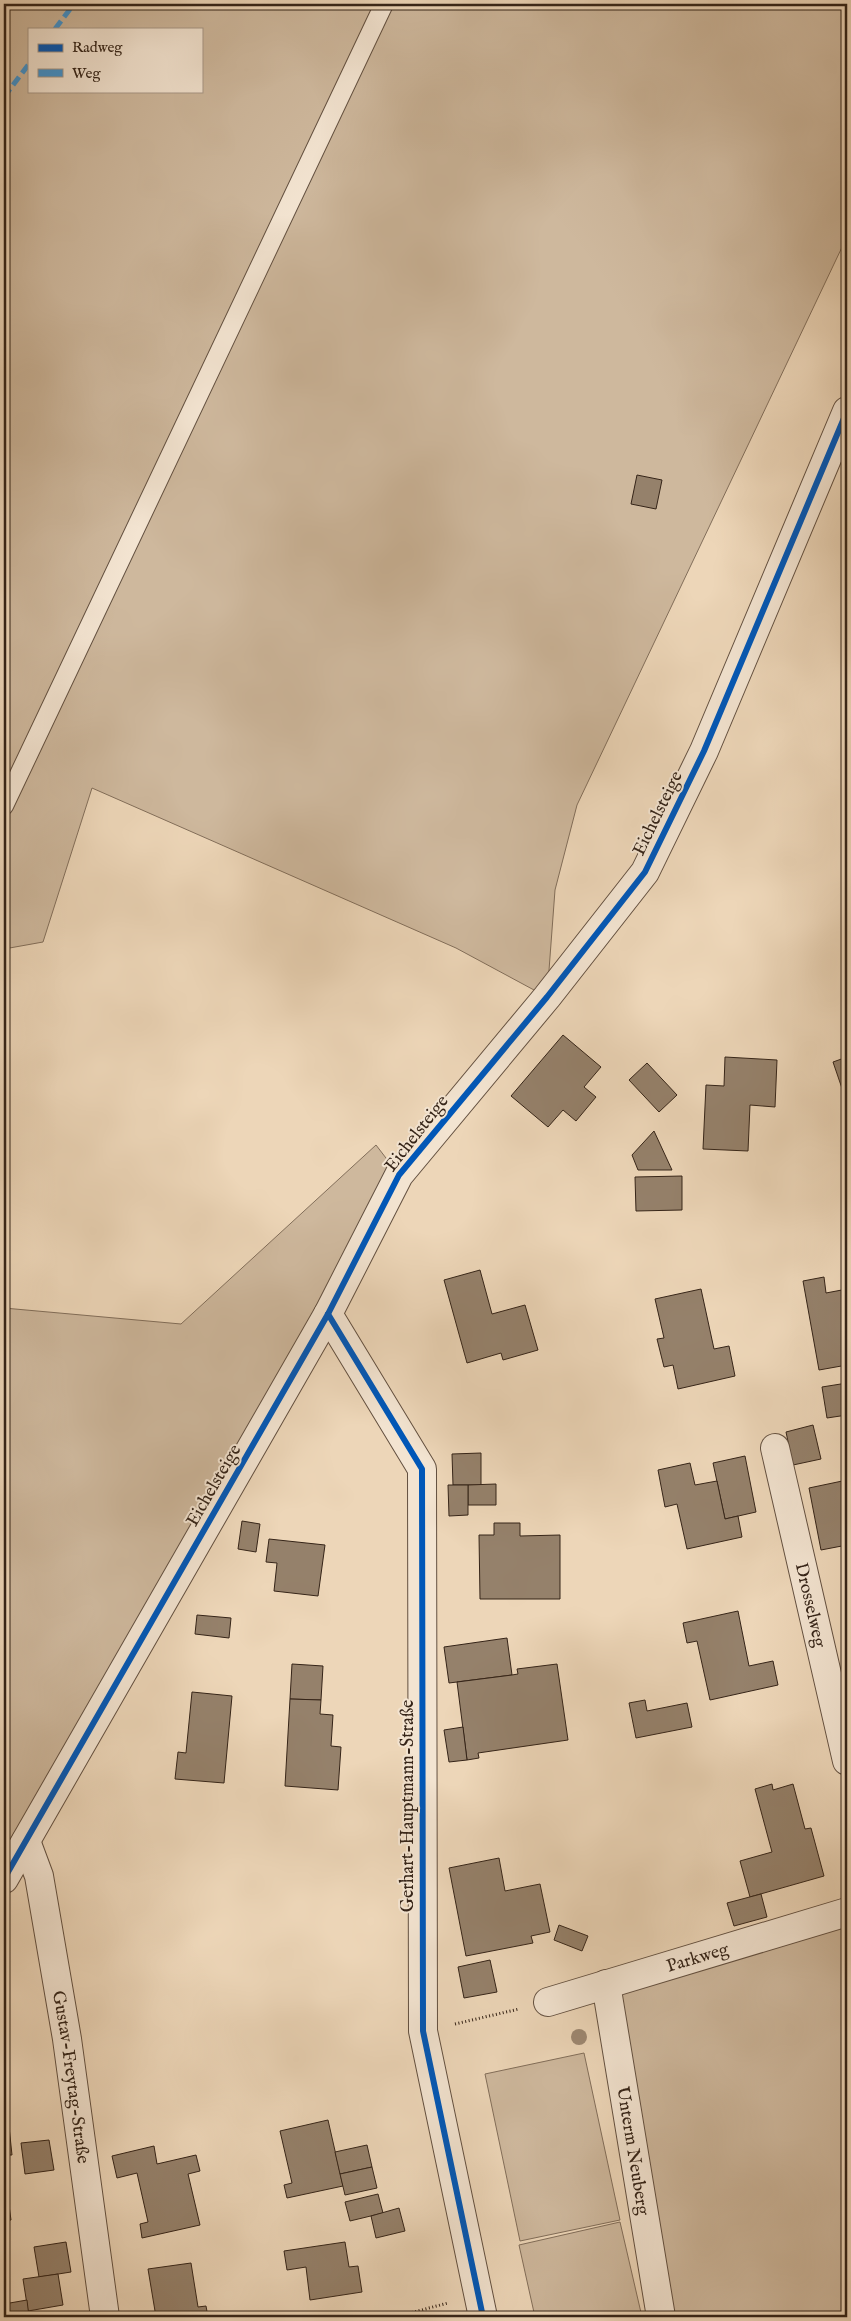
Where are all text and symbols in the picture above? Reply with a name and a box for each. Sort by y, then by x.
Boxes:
legend [28,28,202,92]
text: Radweg [72,38,123,57]
text: Weg [72,64,101,83]
street label: Eichelsteige [628,768,689,860]
street label: Eichelsteige [380,1091,454,1177]
street label: Eichelsteige [182,1440,247,1531]
street label: Drosselweg [789,1561,831,1650]
street label: Gerhart-Hauptmann-Straße [397,1700,420,1912]
street label: Parkweg [664,1938,732,1979]
street label: Gustav-Freytag-Straße [46,1989,94,2165]
street label: Unterm Neuberg [610,2085,654,2217]

